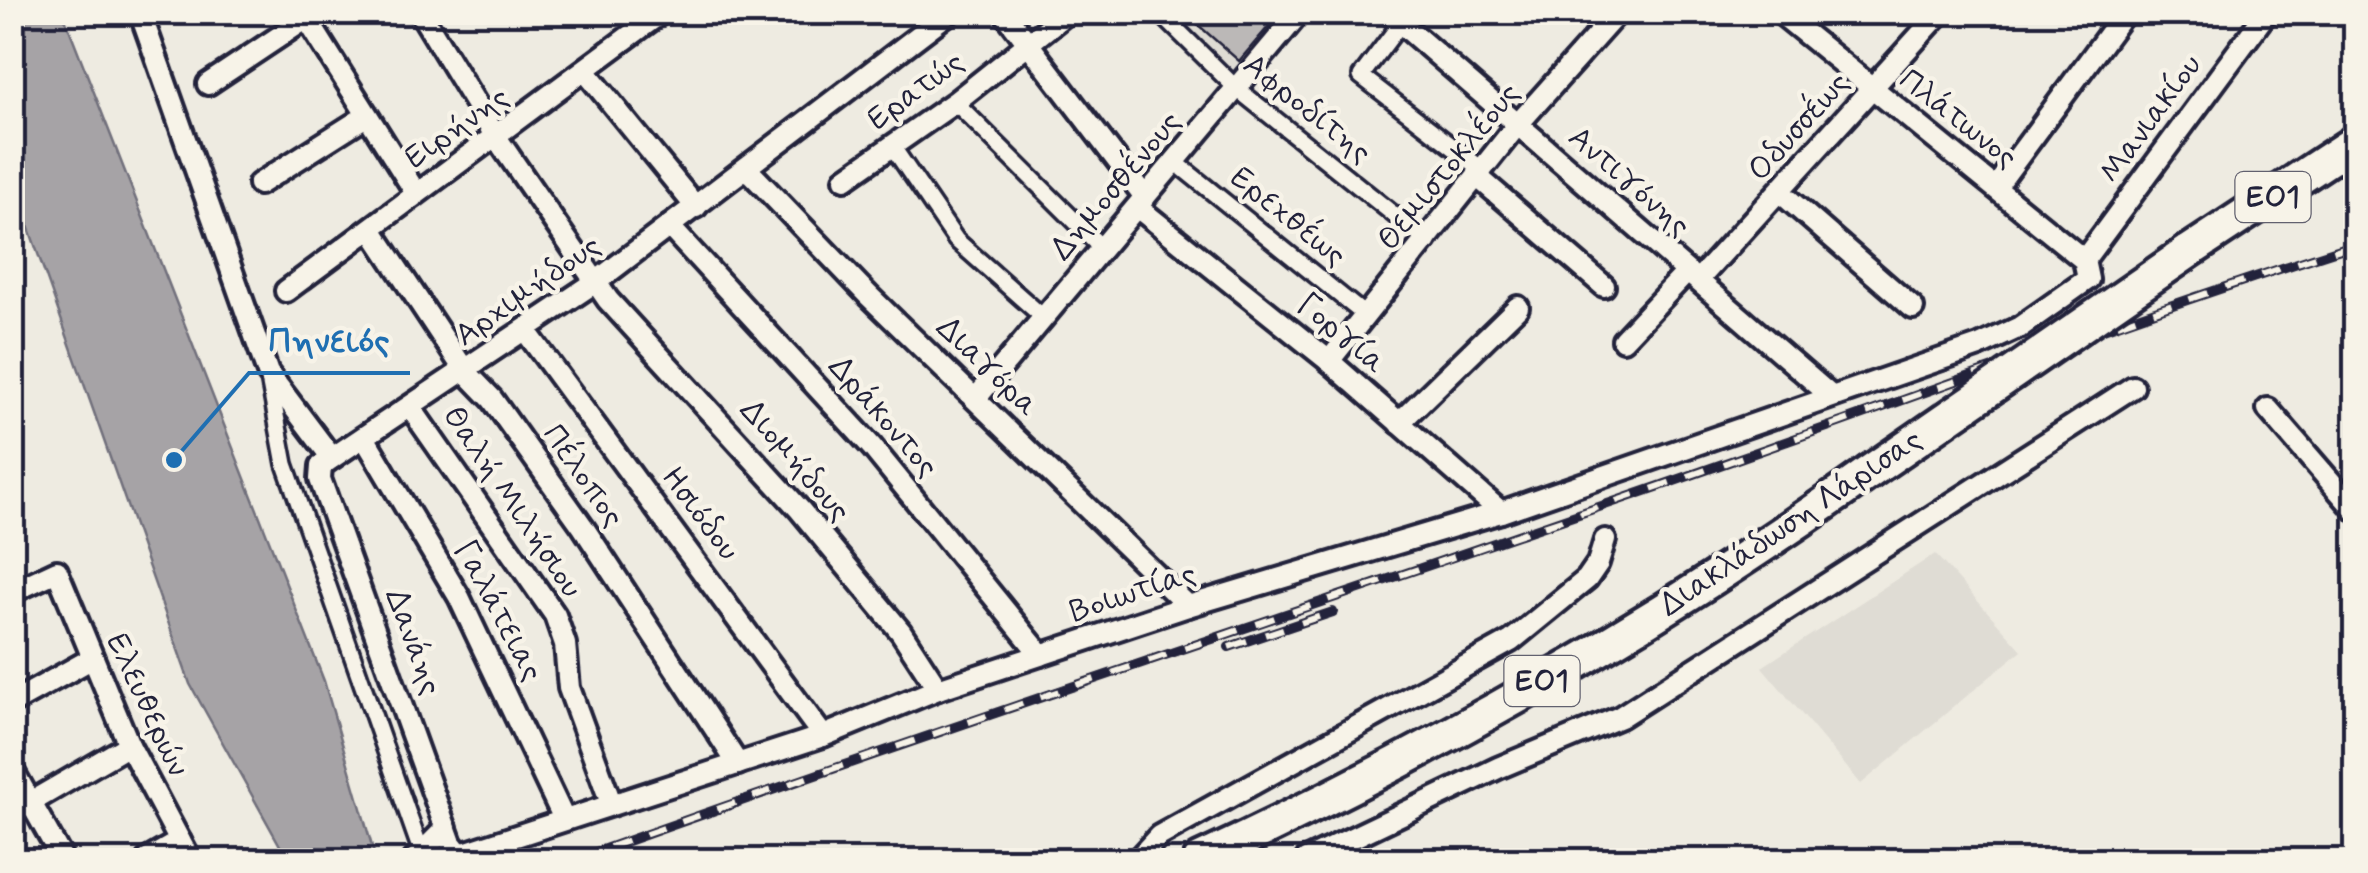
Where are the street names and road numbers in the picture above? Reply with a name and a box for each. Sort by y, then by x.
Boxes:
street label: Ερατώς [859,42,973,140]
street label: Αφροδίτης [1234,44,1380,174]
street label: Μανιακίου [2090,46,2212,192]
street label: Πλάτωνος [1890,60,2026,178]
street label: Οδυσσέως [1738,63,1859,191]
street label: Θεμιστοκλέους [1367,73,1530,260]
street label: Ειρήνης [396,77,518,179]
street label: Δημοσθένους [1040,102,1191,270]
street label: Αντιγόνης [1559,117,1699,247]
street label: Ερεχθέως [1221,157,1355,277]
road number: ΕΟ1 [2236,172,2310,222]
street label: Αρχιμήδους [447,225,609,357]
street label: Γοργία [1287,284,1395,384]
street label: Διαγόρα [927,308,1047,426]
street label: Δράκοντος [818,347,948,487]
street label: Διομήδους [730,391,860,531]
street label: Θαλή Μιλήσιου [432,398,592,606]
street label: Πέλοπος [532,416,635,536]
street label: Διακλάδωση Λάρισας [1651,419,1931,627]
street label: Ησιόδου [651,459,749,569]
street label: Γαλάτειας [443,533,553,689]
street label: Βοιωτίας [1064,553,1202,633]
street label: Δανάης [374,583,452,701]
street label: Ελευθερών [96,627,198,783]
road number: ΕΟ1 [1504,656,1580,706]

